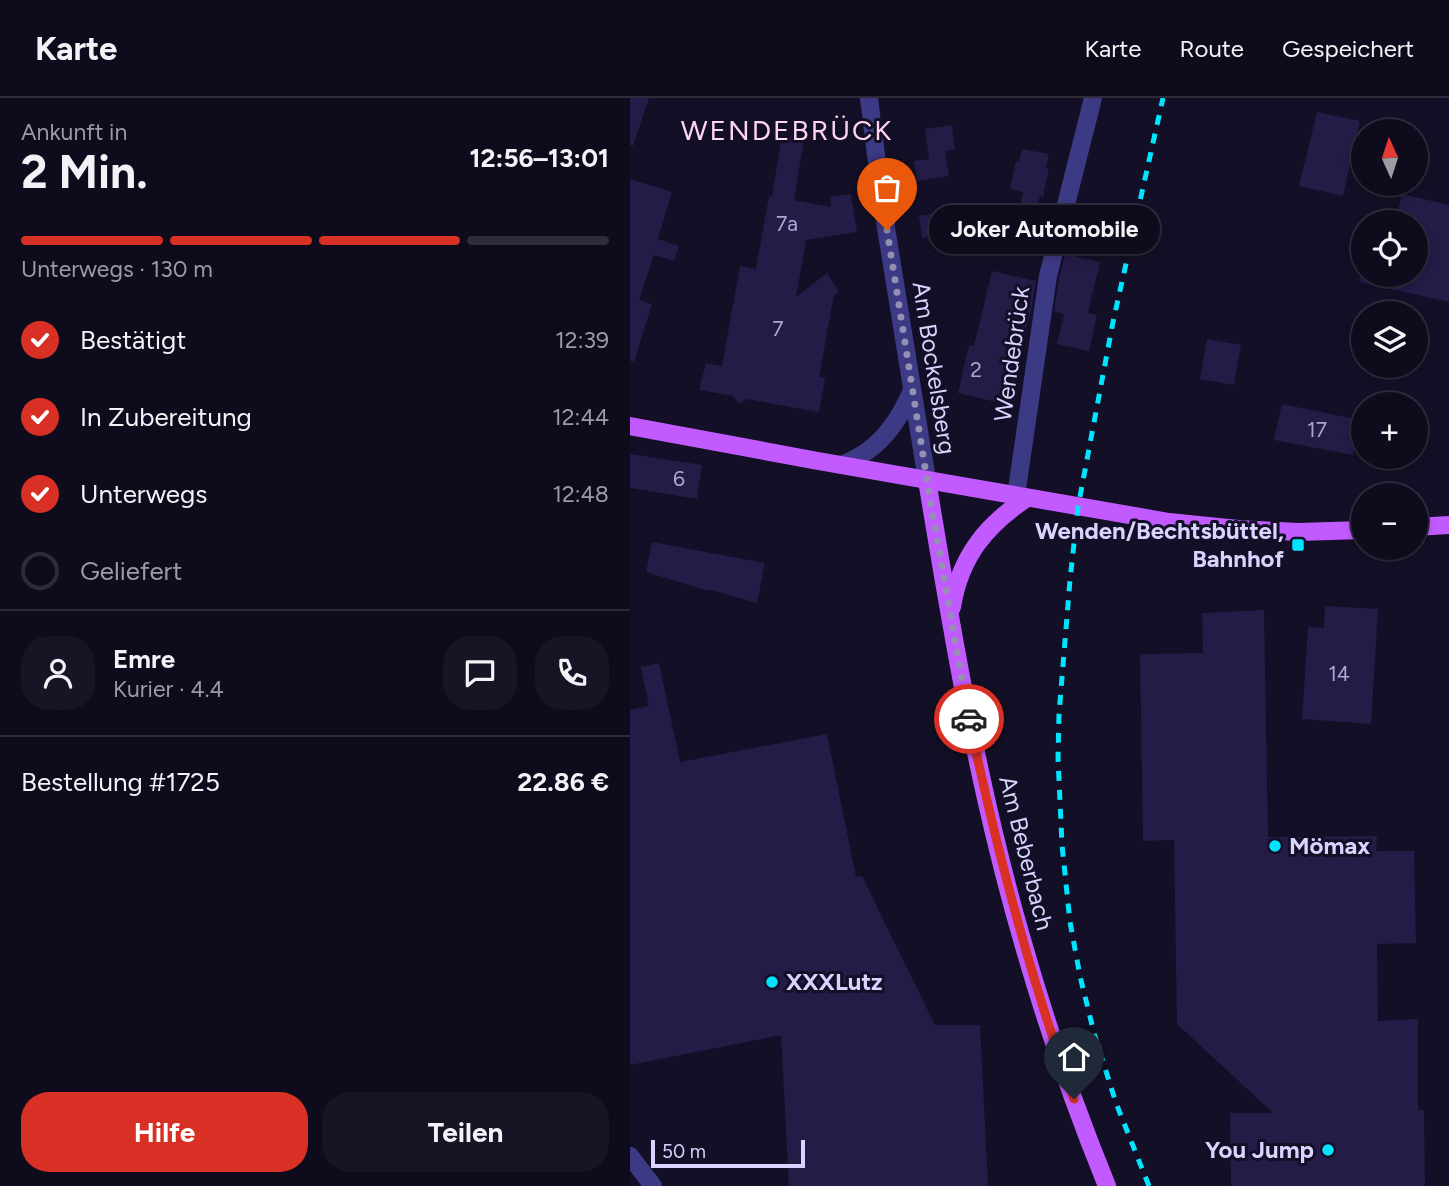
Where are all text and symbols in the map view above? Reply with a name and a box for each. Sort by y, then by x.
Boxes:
text: Karte [35,29,117,68]
text: Karte [1085,34,1141,63]
text: Route [1179,34,1244,63]
text: Gespeichert [1282,34,1414,63]
district label: WENDEBRÜCK [681,113,893,147]
text: Ankunft in [21,118,127,146]
north arrow [1351,119,1428,196]
map controls [1351,119,1428,560]
text: 12:56–13:01 [470,142,609,174]
text: 2 Min. [21,144,148,200]
pin [857,158,917,230]
icon: bag [868,169,906,207]
callout: Joker Automobile [929,206,1160,254]
button: locate [1351,210,1428,287]
house number: 7a [776,211,798,236]
text: Joker Automobile [950,215,1139,243]
text: Unterwegs · 130 m [21,255,213,283]
street label: Am Bockelsberg [907,279,962,456]
street label: Wendebrück [988,284,1035,423]
button: layers [1351,301,1428,378]
house number: 7 [772,316,784,341]
icon: check [21,321,59,359]
text: Bestätigt [80,324,186,356]
text: 12:39 [555,326,609,354]
house number: 2 [970,357,982,382]
button: + [1351,392,1428,469]
icon: check [21,398,59,436]
text: In Zubereitung [80,401,252,433]
text: 12:44 [552,403,609,431]
house number: 17 [1307,417,1327,442]
house number: 6 [673,466,685,491]
icon: check [21,475,59,513]
text: Unterwegs [80,478,207,510]
text: 12:48 [552,480,609,508]
button: − [1351,483,1428,560]
place label: Wenden/Bechtsbüttel, Bahnhof [1035,516,1285,573]
marker: Wenden/Bechtsbüttel, Bahnhof [1290,537,1306,553]
text: Geliefert [80,555,182,587]
button: person [21,636,95,710]
button: chat [443,636,517,710]
button: phone [535,636,609,710]
text: Emre [113,643,175,675]
house number: 14 [1328,661,1350,686]
text: Kurier · 4.4 [113,675,224,703]
courier [934,684,1004,754]
icon: car [950,700,988,738]
text: Bestellung #1725 [21,766,220,798]
text: 22.86 € [517,766,609,798]
street label: Am Beberbach [993,773,1060,933]
place label: Mömax [1289,831,1370,860]
marker: Mömax [1267,838,1283,854]
place label: XXXLutz [786,967,883,996]
marker: XXXLutz [764,974,780,990]
pin [1044,1027,1104,1099]
icon: home [1055,1038,1093,1076]
button: Hilfe [21,1092,308,1172]
button: Teilen [322,1092,609,1172]
place label: You Jump [1205,1135,1314,1164]
scale bar [651,1137,805,1169]
text: 50 m [662,1140,706,1163]
marker: You Jump [1320,1142,1336,1158]

